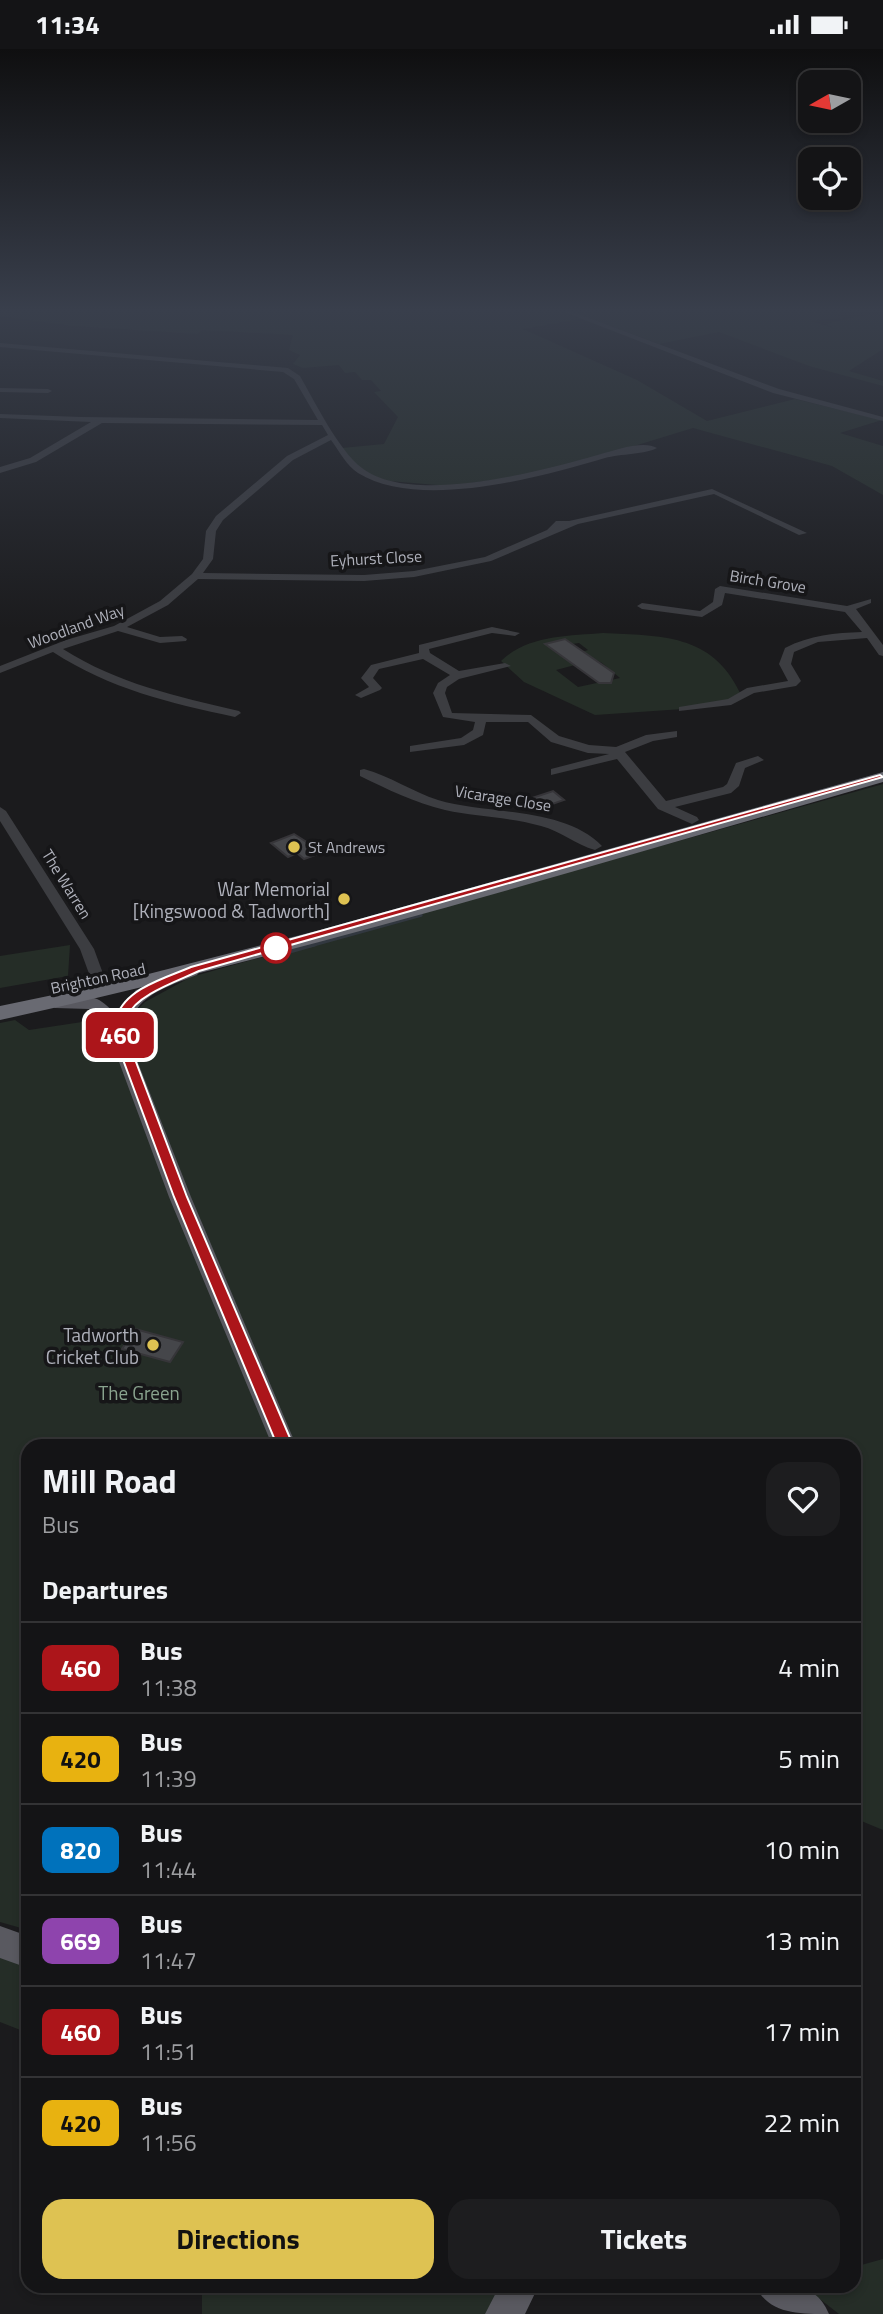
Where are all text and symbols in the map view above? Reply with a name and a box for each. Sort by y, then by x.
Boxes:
text: 11:34 [35,5,100,44]
north arrow [798,70,861,133]
map controls [798,70,861,210]
button: locate [798,147,861,210]
street label: Eyhurst Close [329,544,423,572]
street label: Birch Grove [728,563,808,599]
street label: Woodland Way [24,597,128,655]
street label: Vicarage Close [453,779,553,817]
place label: St Andrews [308,835,385,859]
marker: St Andrews [286,839,302,855]
street label: The Warren [36,845,98,923]
place label: War Memorial [Kingswood & Tadworth] [133,874,330,925]
marker: War Memorial [Kingswood & Tadworth] [336,891,352,907]
unlabelled marker [261,933,291,963]
street label: Brighton Road [48,956,148,1000]
line badge: 460 [80,1012,160,1058]
text: 460 [100,1017,140,1053]
place label: Tadworth Cricket Club [46,1320,139,1371]
marker: Tadworth Cricket Club [145,1337,161,1353]
park label: The Green [98,1378,180,1407]
text: Mill Road [42,1456,177,1506]
button: heart [766,1462,840,1536]
text: Bus [42,1507,79,1542]
text: Departures [42,1570,168,1609]
text: Bus [140,1631,182,1670]
text: 4 min [778,1648,840,1687]
text: 460 [60,1650,101,1686]
text: 11:38 [140,1670,197,1705]
text: Bus [140,1722,182,1761]
text: 5 min [778,1739,840,1778]
text: 420 [60,1741,101,1777]
text: 11:39 [140,1761,197,1796]
text: Bus [140,1813,182,1852]
text: 10 min [764,1830,840,1869]
text: 820 [60,1832,101,1868]
text: 11:44 [140,1852,197,1887]
text: Bus [140,1904,182,1943]
text: 13 min [764,1921,840,1960]
text: 669 [60,1923,101,1959]
text: 11:47 [140,1943,197,1978]
text: Bus [140,1995,182,2034]
text: 17 min [764,2012,840,2051]
text: 460 [60,2014,101,2050]
text: 11:51 [140,2034,197,2069]
text: Bus [140,2086,182,2125]
text: 22 min [764,2103,840,2142]
text: 420 [60,2105,101,2141]
text: 11:56 [140,2125,197,2160]
button: Directions [42,2199,434,2279]
button: Tickets [448,2199,840,2279]

